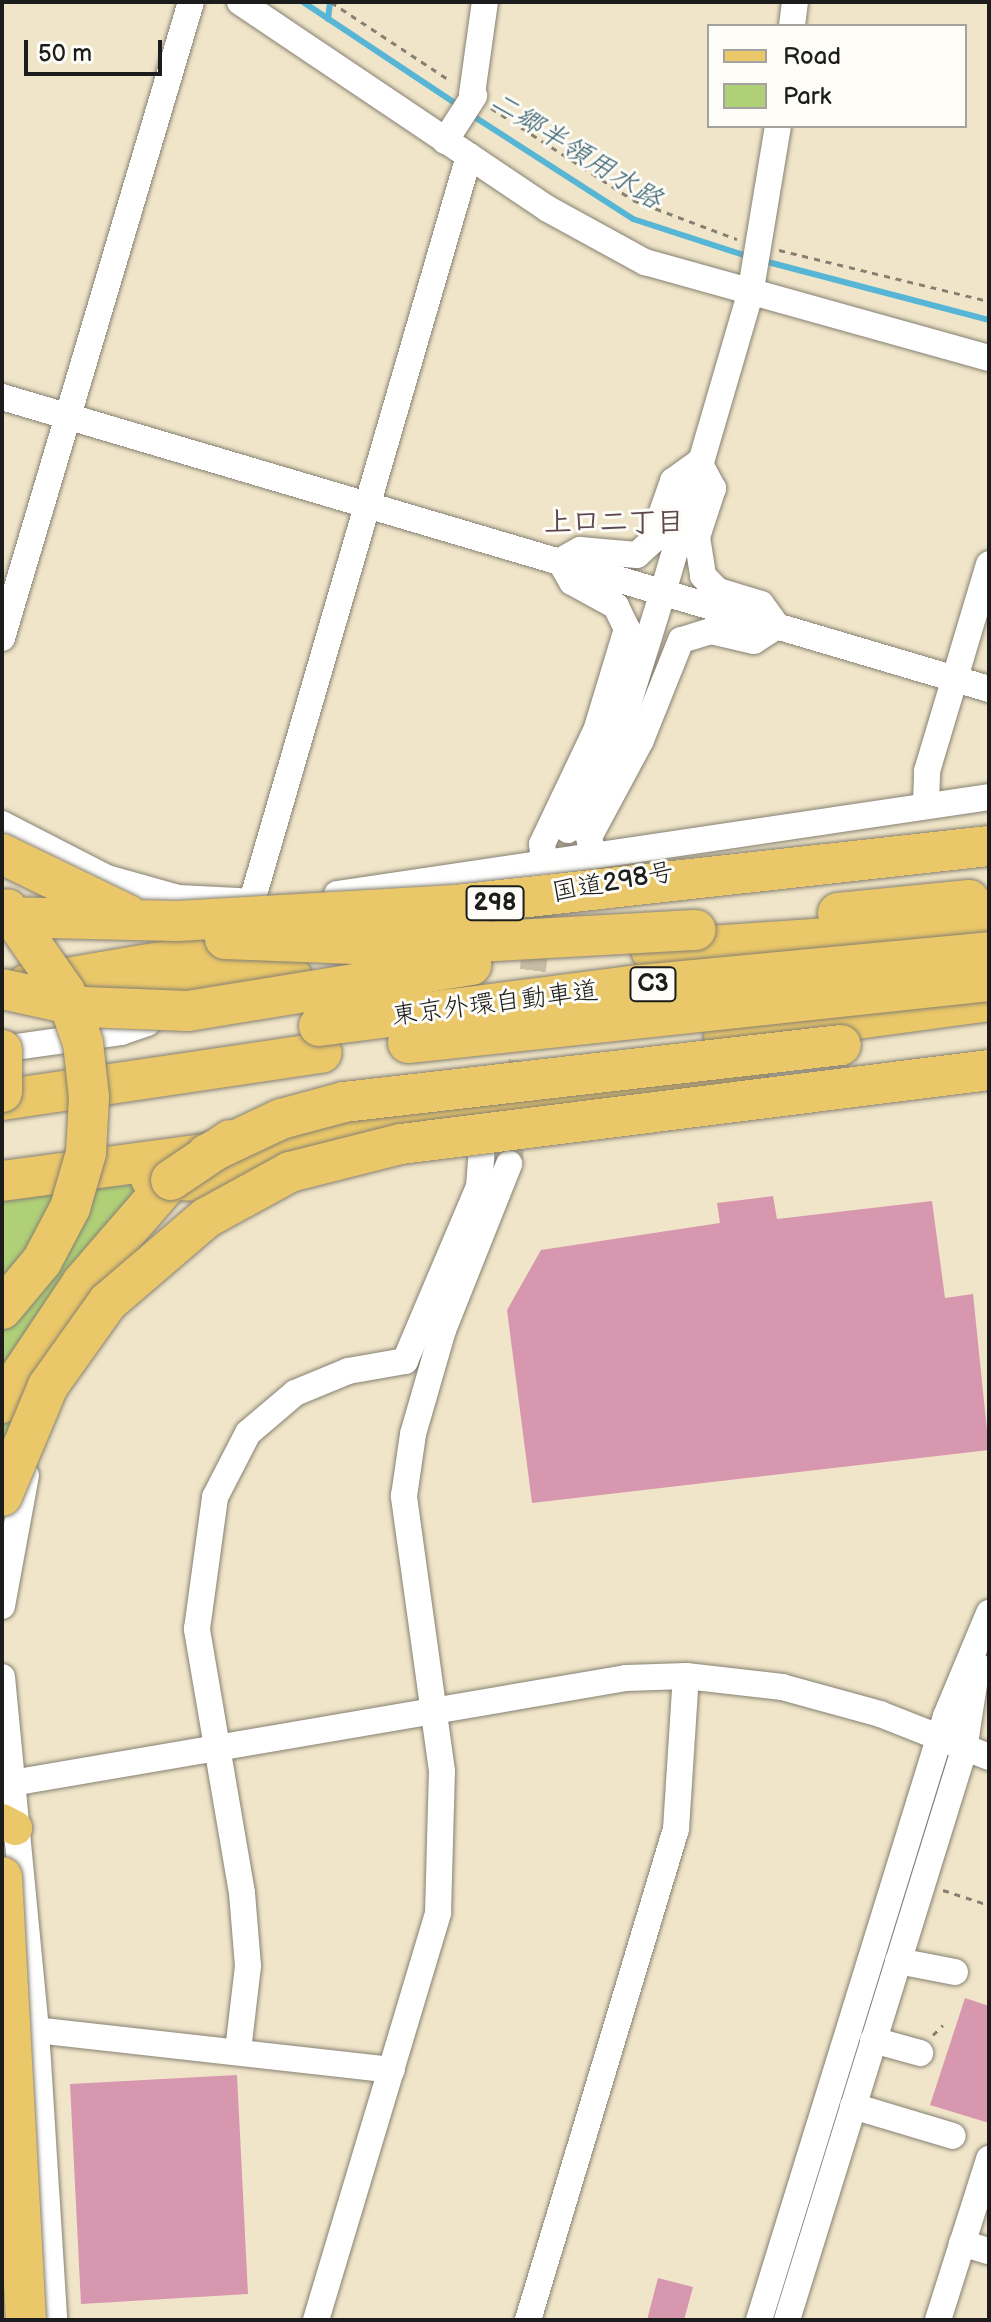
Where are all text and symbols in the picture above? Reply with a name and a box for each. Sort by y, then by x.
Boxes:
scale bar [28,24,166,74]
legend [707,24,967,128]
text: 50 m [38,39,92,68]
text: Road [783,42,841,71]
text: Park [783,82,831,111]
water label: 二郷半領用水路 [484,85,668,217]
district label: 上口二丁目 [544,506,684,540]
street label: 国道298号 [549,857,677,909]
road number: 298 [465,883,525,923]
road number: C3 [629,964,677,1004]
street label: 東京外環自動車道 [390,976,600,1032]

